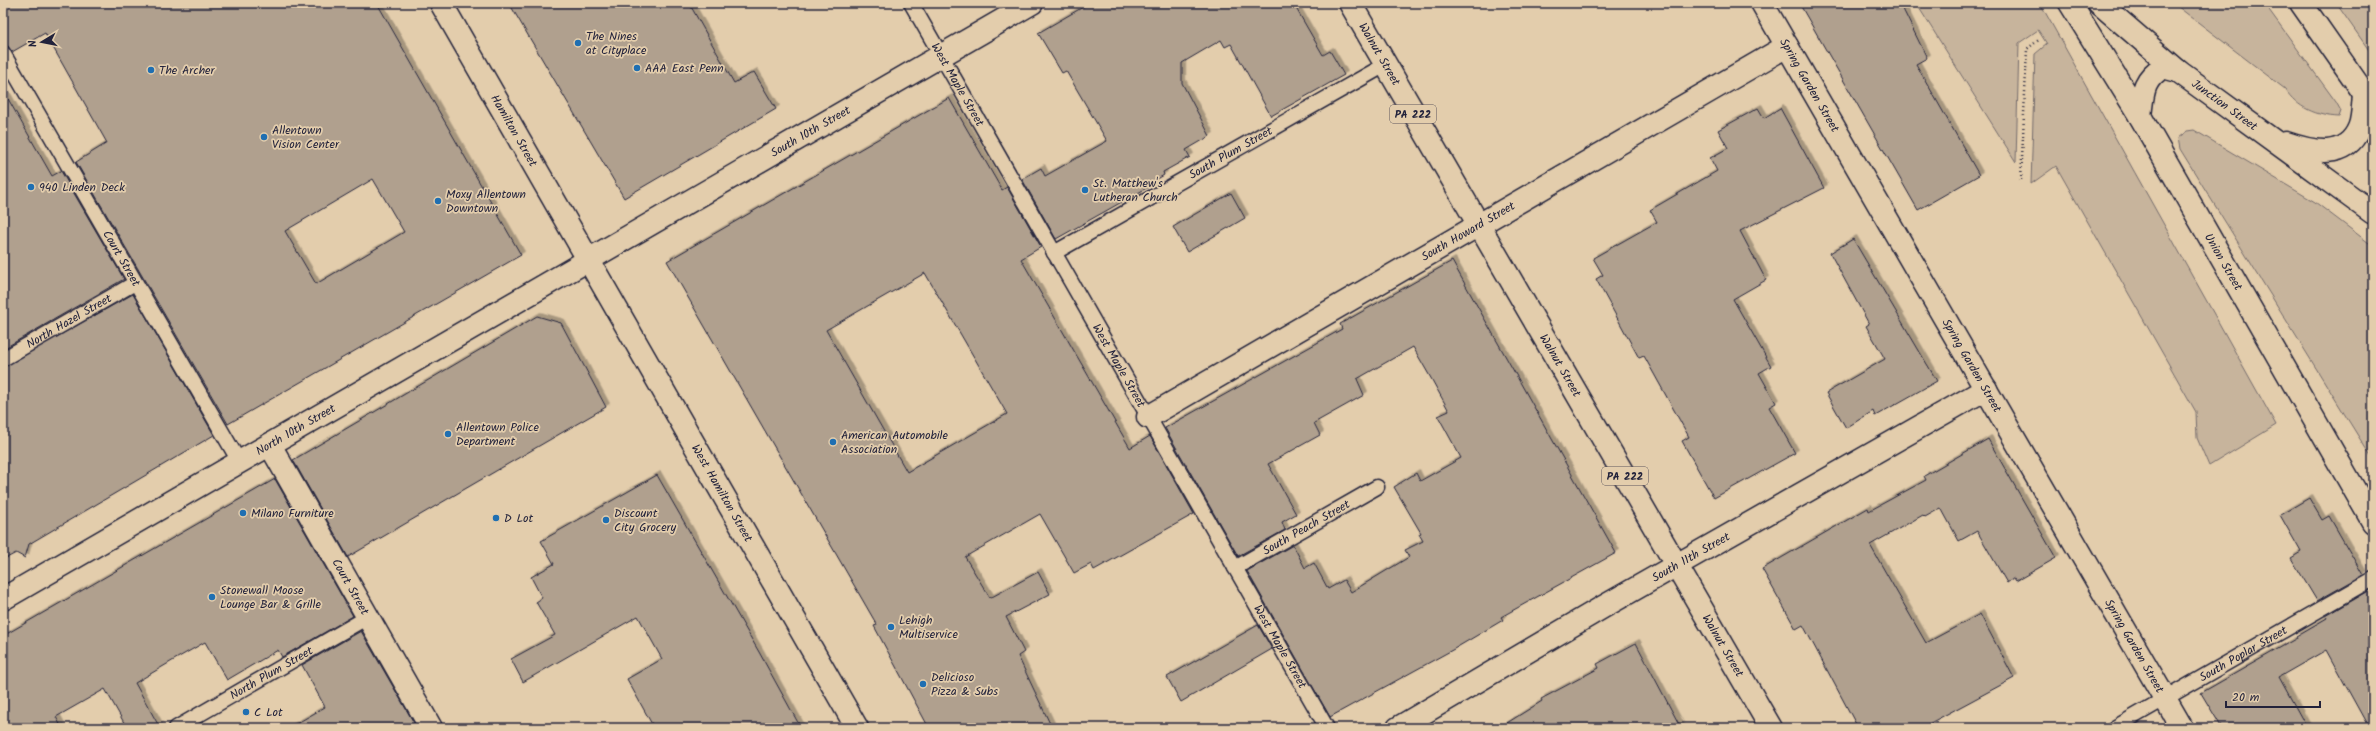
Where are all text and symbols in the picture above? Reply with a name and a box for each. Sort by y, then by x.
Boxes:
street label: Walnut Street [1353,19,1405,90]
north arrow [22,22,62,62]
place label: The Nines at Cityplace [586,27,647,60]
street label: Spring Garden Street [1774,35,1844,136]
marker: The Nines at Cityplace [573,38,583,48]
text: N [24,39,43,49]
street label: West Maple Street [926,39,989,131]
place label: AAA East Penn [645,59,724,78]
place label: The Archer [159,61,216,80]
marker: AAA East Penn [632,63,642,73]
marker: The Archer [146,65,156,75]
street label: Junction Street [2187,75,2262,136]
street label: Hamilton Street [485,91,542,171]
street label: South 10th Street [767,101,854,163]
road number: PA 222 [1390,105,1436,123]
place label: Allentown Vision Center [272,121,340,154]
street label: South Plum Street [1185,122,1276,185]
marker: Allentown Vision Center [259,132,269,142]
place label: St. Matthew's Lutheran Church [1093,174,1178,207]
place label: 940 Linden Deck [39,178,125,197]
marker: 940 Linden Deck [26,182,36,192]
place label: Moxy Allentown Downtown [446,185,526,218]
marker: St. Matthew's Lutheran Church [1080,185,1090,195]
marker: Moxy Allentown Downtown [433,196,443,206]
street label: South Howard Street [1418,197,1519,266]
street label: Court Street [97,227,145,290]
street label: Union Street [2199,230,2247,295]
street label: North Hazel Street [23,289,116,354]
street label: Spring Garden Street [1937,315,2007,417]
street label: West Maple Street [1087,320,1150,412]
street label: Walnut Street [1534,330,1586,401]
street label: North 10th Street [252,399,340,461]
place label: Allentown Police Department [456,418,539,451]
place label: American Automobile Association [841,426,948,459]
marker: Allentown Police Department [443,429,453,439]
marker: American Automobile Association [828,437,838,447]
street label: West Hamilton Street [686,441,758,546]
road number: PA 222 [1602,467,1648,485]
street label: South Peach Street [1259,495,1354,560]
place label: Milano Furniture [251,504,334,523]
place label: Discount City Grocery [614,504,677,537]
marker: Milano Furniture [238,508,248,518]
place label: D Lot [504,509,534,528]
marker: D Lot [491,513,501,523]
marker: Discount City Grocery [601,515,611,525]
street label: South 11th Street [1648,527,1734,587]
street label: Court Street [326,555,374,619]
place label: Stonewall Moose Lounge Bar & Grille [220,581,321,614]
marker: Stonewall Moose Lounge Bar & Grille [207,592,217,602]
street label: Spring Garden Street [2099,596,2169,697]
street label: West Maple Street [1248,601,1312,693]
place label: Lehigh Multiservice [899,611,958,644]
street label: Walnut Street [1697,611,1749,681]
street label: South Poplar Street [2196,621,2291,687]
marker: Lehigh Multiservice [886,622,896,632]
street label: North Plum Street [226,641,317,705]
place label: Delicioso Pizza & Subs [931,668,998,701]
marker: Delicioso Pizza & Subs [918,679,928,689]
scale bar [2226,683,2320,709]
text: 20 m [2232,688,2260,707]
place label: C Lot [254,703,283,722]
marker: C Lot [241,707,251,717]

